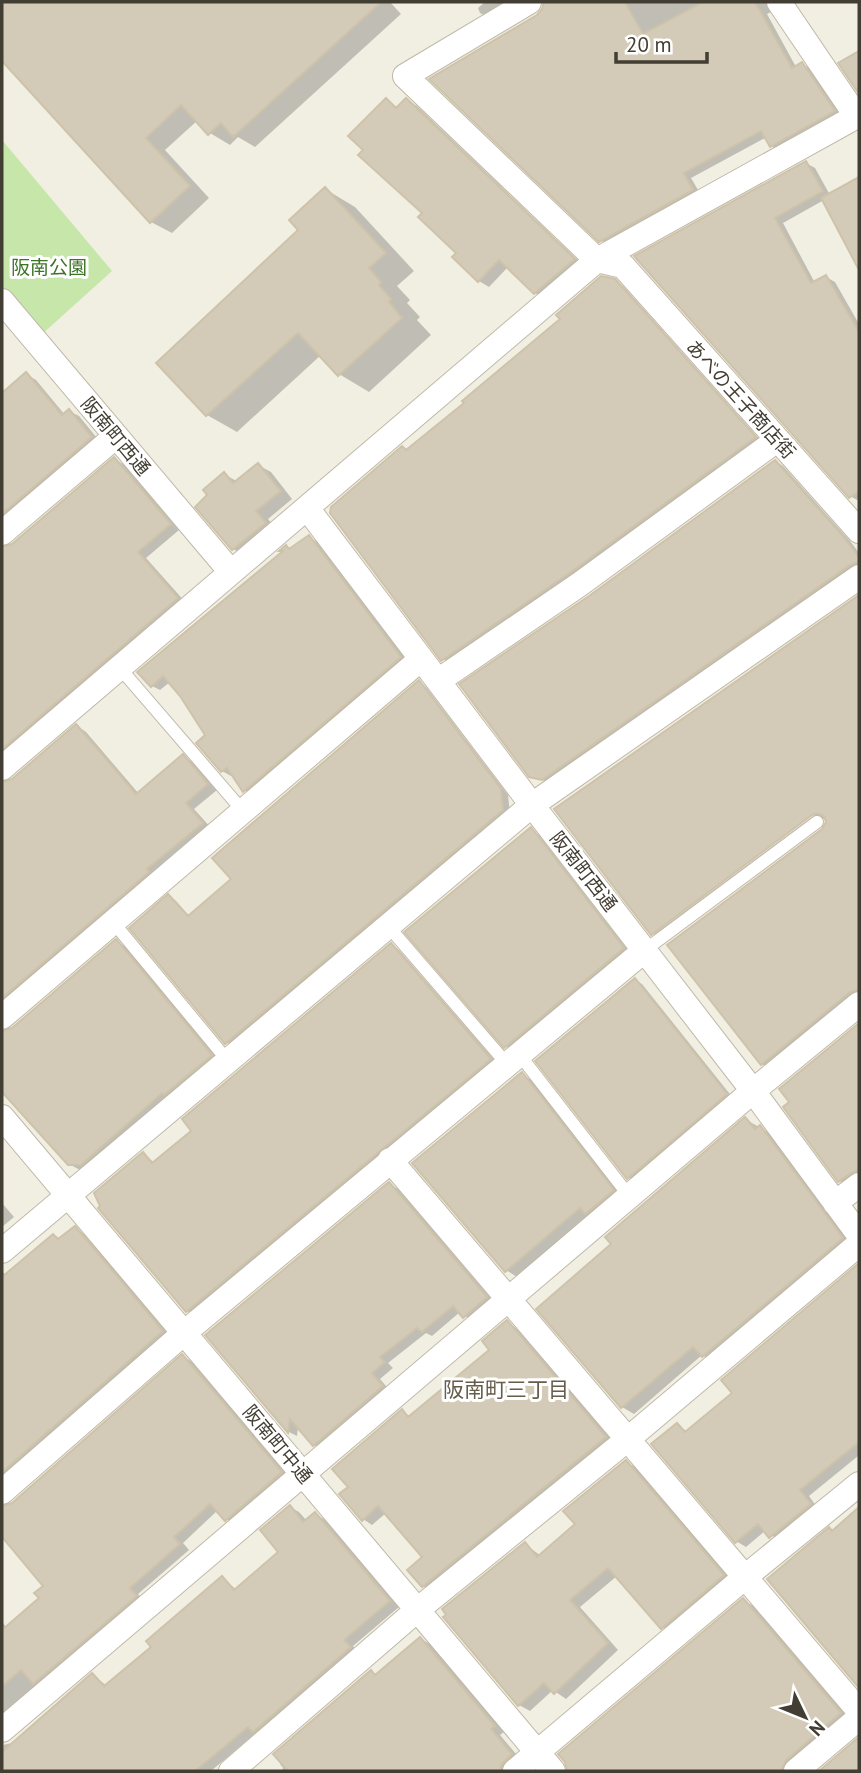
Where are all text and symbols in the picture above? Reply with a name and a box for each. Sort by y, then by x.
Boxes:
scale bar [616,21,707,65]
text: 20 m [626,31,672,58]
park label: 阪南公園 [11,255,87,279]
street label: あべの王子商店街 [681,334,801,464]
street label: 阪南町西通 [76,392,156,480]
street label: 阪南町西通 [545,826,623,916]
district label: 阪南町三丁目 [443,1376,569,1403]
street label: 阪南町中通 [238,1400,318,1488]
north arrow [770,1682,840,1752]
text: N [804,1716,830,1741]

